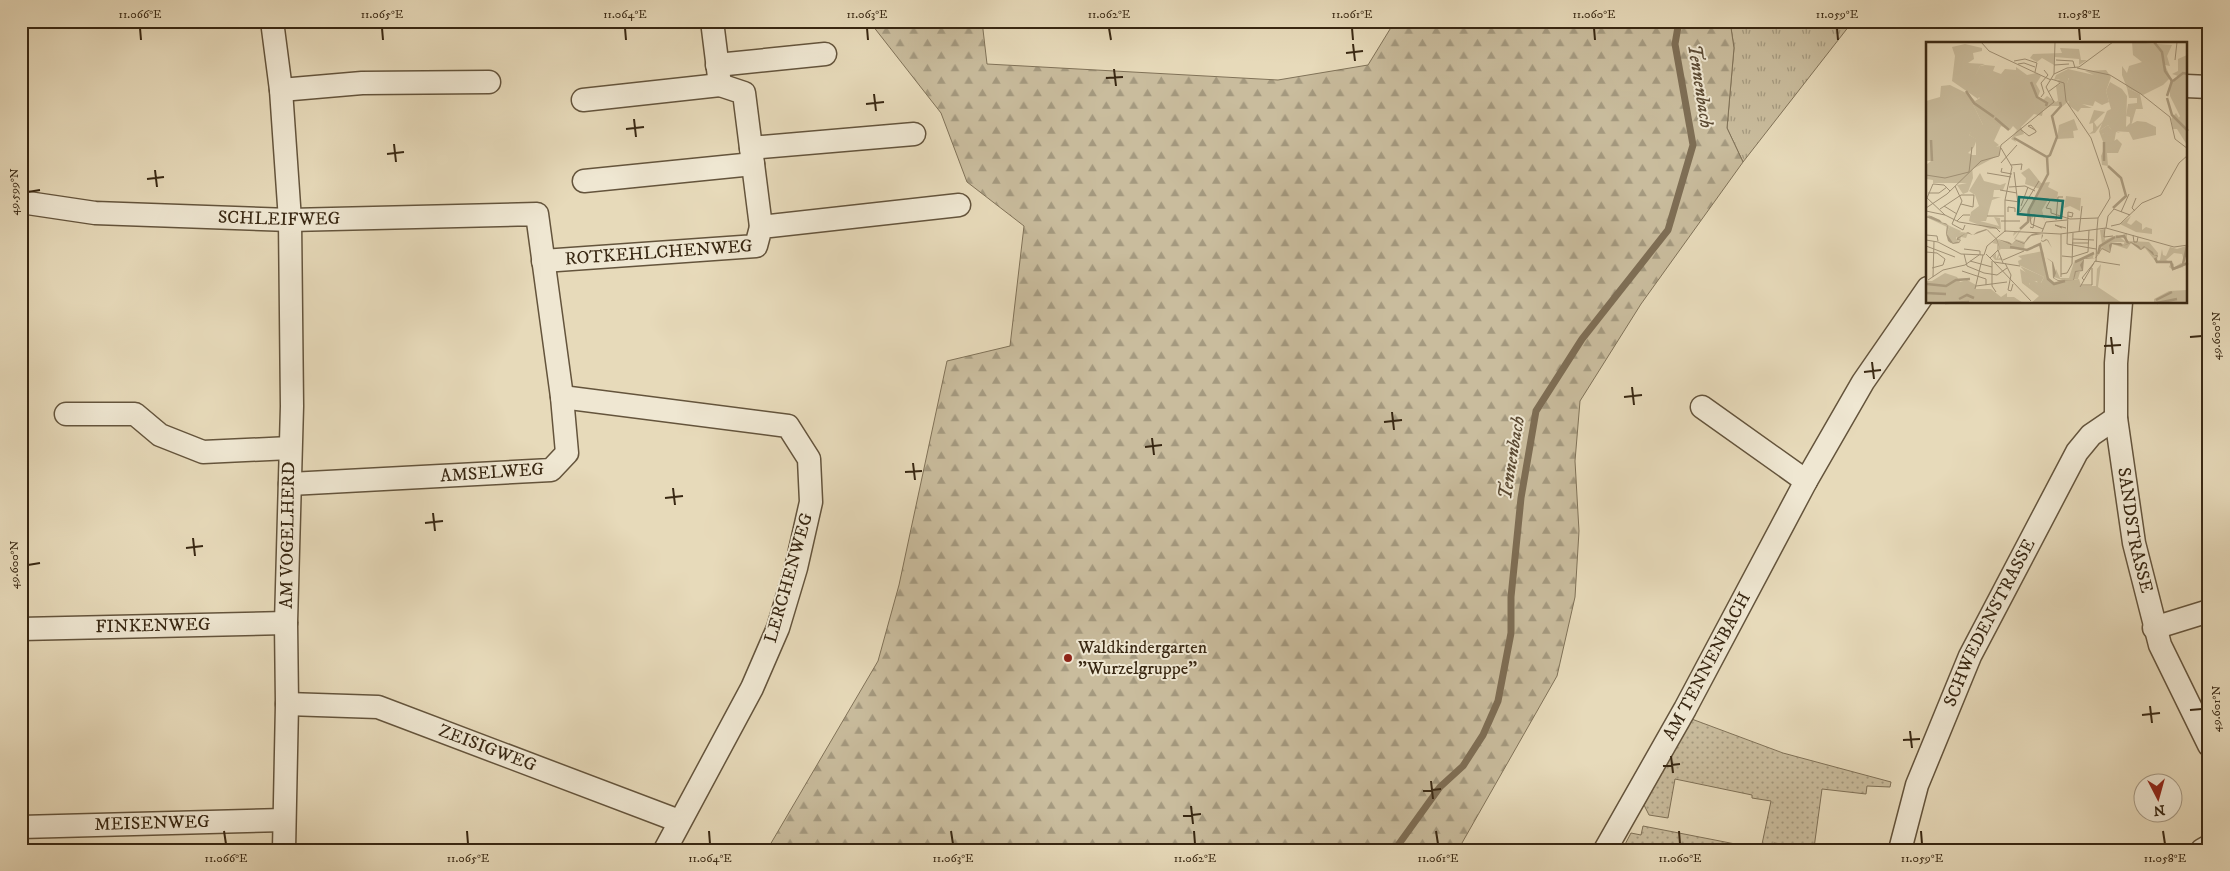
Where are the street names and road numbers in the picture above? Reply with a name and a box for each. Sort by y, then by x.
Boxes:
street label: SCHLEIFWEG [217,206,341,231]
street label: ROTKEHLCHENWEG [564,235,754,270]
street label: AMSELWEG [439,458,545,488]
street label: AM VOGELHERD [276,461,300,609]
street label: SANDSTRASSE [2112,466,2157,596]
street label: LERCHENWEG [760,510,818,645]
street label: SCHWEDENSTRASSE [1939,535,2041,710]
street label: AM TENNENBACH [1658,589,1756,745]
street label: FINKENWEG [95,614,211,638]
street label: ZEISIGWEG [435,720,540,777]
street label: MEISENWEG [94,811,210,836]

